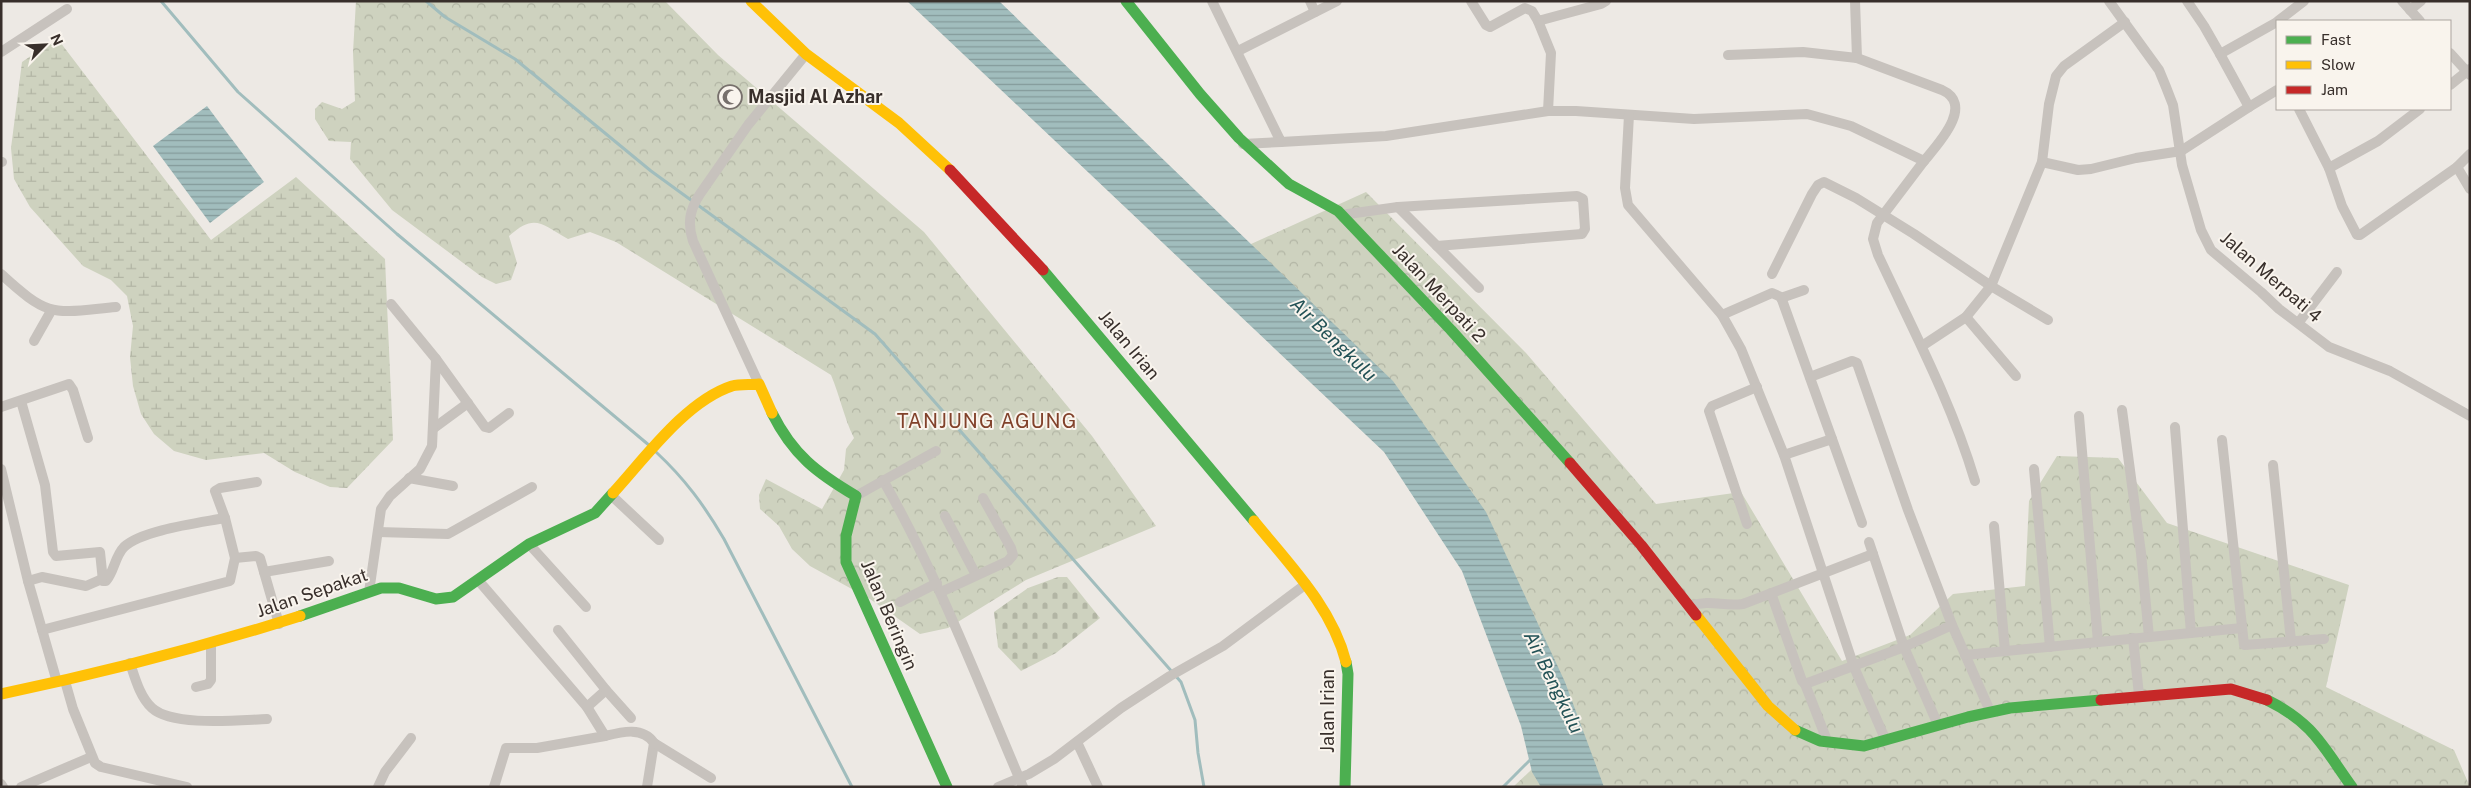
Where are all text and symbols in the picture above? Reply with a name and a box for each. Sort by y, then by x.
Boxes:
north arrow [20,20,70,70]
legend [2276,20,2451,110]
text: N [47,31,66,48]
text: Fast [2321,31,2351,48]
text: Slow [2321,56,2356,73]
text: Jam [2321,81,2348,98]
mosque icon: Masjid Al Azhar [717,84,743,110]
place label: Masjid Al Azhar [748,86,883,107]
street label: Jalan Merpati 4 [2216,227,2326,326]
street label: Jalan Merpati 2 [1388,239,1490,346]
water label: Air Bengkulu [1286,293,1382,385]
street label: Jalan Irian [1094,306,1164,384]
district label: TANJUNG AGUNG [897,409,1077,433]
street label: Jalan Beringin [857,557,922,673]
street label: Jalan Sepakat [253,564,370,621]
water label: Air Bengkulu [1520,627,1588,737]
street label: Jalan Irian [1317,669,1338,753]

